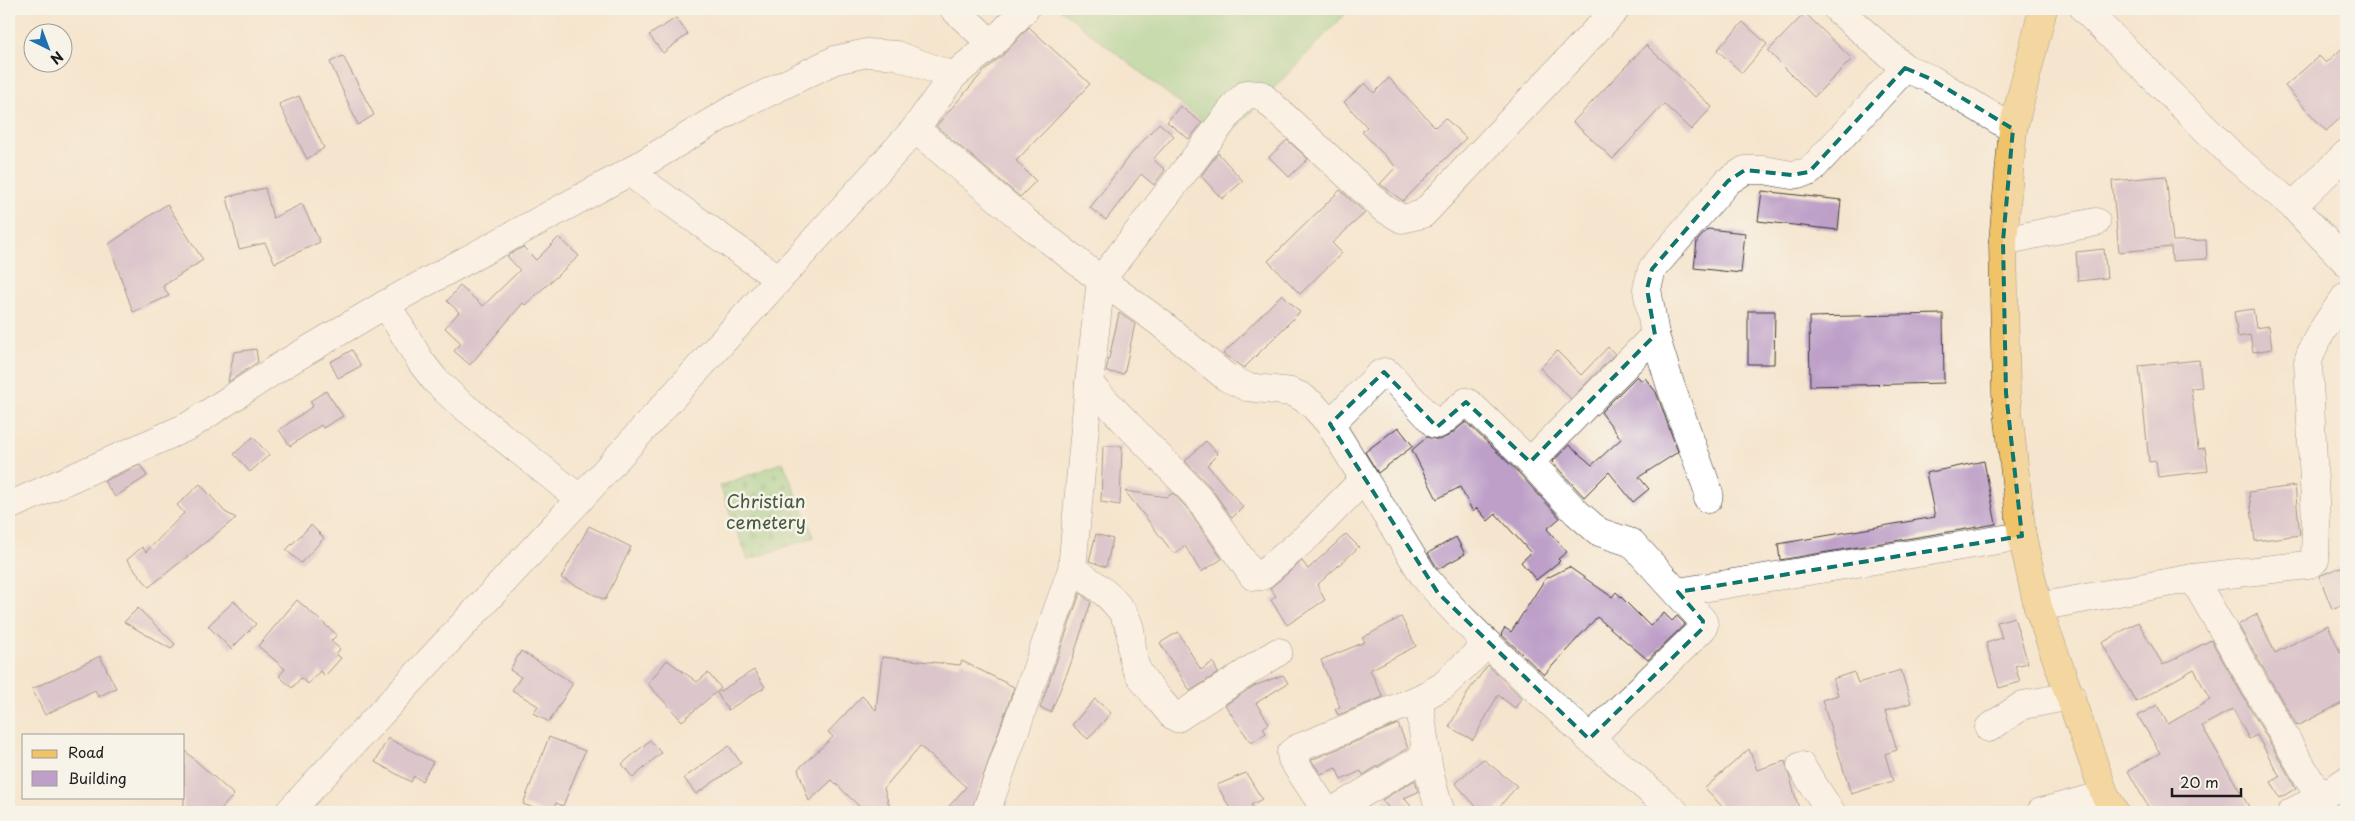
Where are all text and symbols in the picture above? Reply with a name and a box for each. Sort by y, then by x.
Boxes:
north arrow [22,22,72,72]
text: N [46,47,68,70]
park label: Christian cemetery [726,487,806,535]
legend [22,734,185,798]
text: Road [68,740,104,763]
text: Building [68,766,127,789]
scale bar [2172,766,2241,798]
text: 20 m [2180,770,2219,793]

